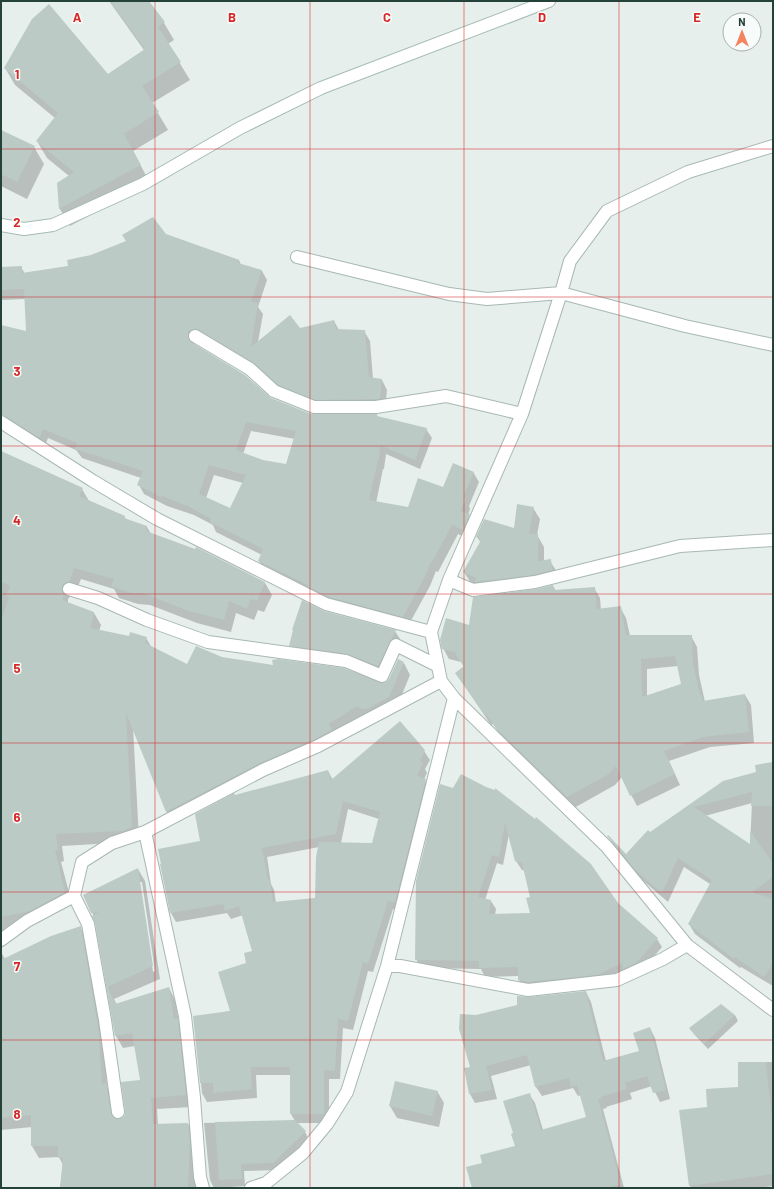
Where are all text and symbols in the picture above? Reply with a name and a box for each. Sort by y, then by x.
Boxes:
text: A [73,9,82,25]
text: B [228,9,236,25]
text: C [383,9,391,25]
text: D [538,9,546,25]
text: E [693,9,701,25]
north arrow [722,12,762,52]
text: N [738,15,746,28]
text: 1 [15,66,19,82]
text: 2 [13,214,21,230]
text: 3 [13,363,21,379]
text: 4 [13,512,21,528]
text: 5 [13,660,21,676]
text: 6 [14,809,21,825]
text: 7 [14,958,21,974]
text: 8 [13,1106,21,1122]

